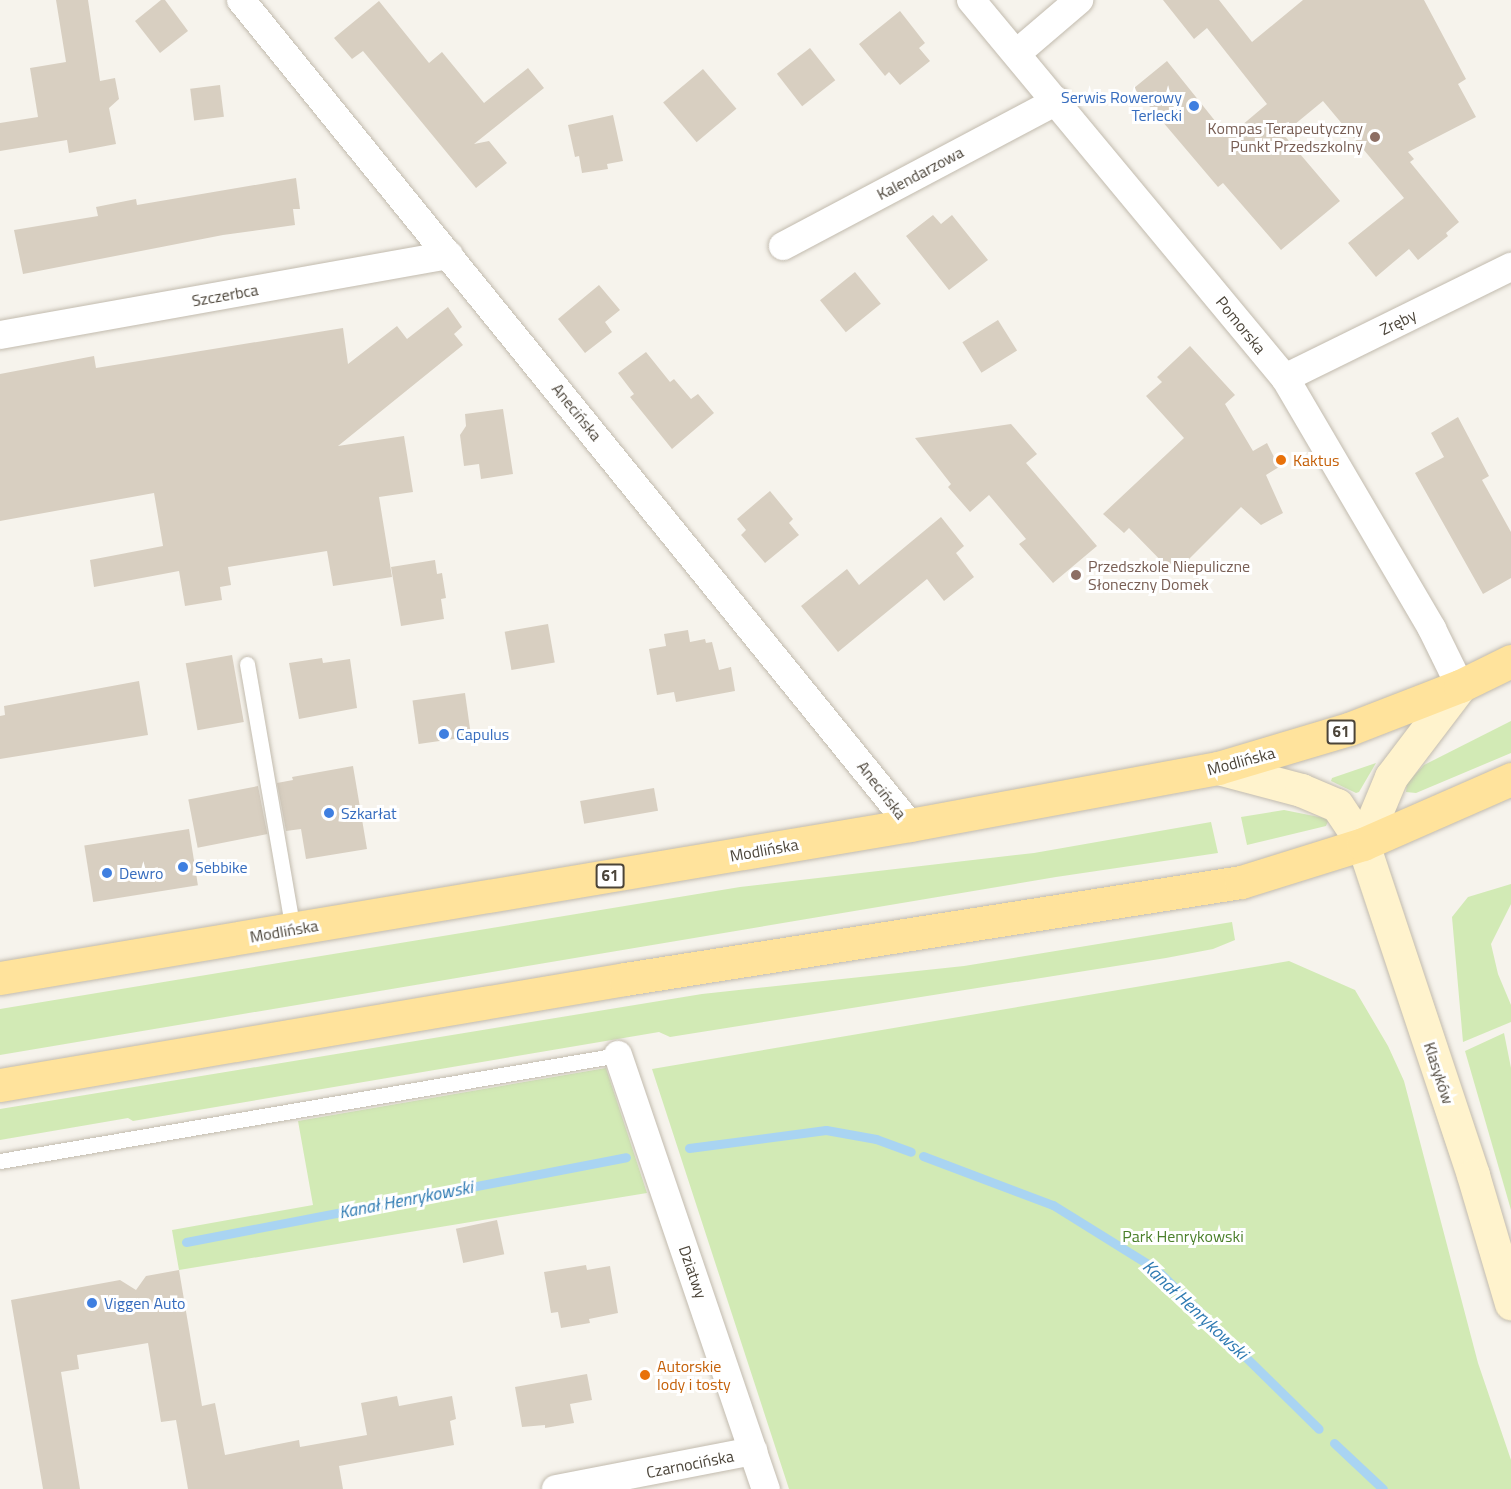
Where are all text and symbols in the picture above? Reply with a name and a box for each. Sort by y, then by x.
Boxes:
place label: Serwis Rowerowy Terlecki [1061,87,1182,125]
marker: Serwis Rowerowy Terlecki [1187,99,1201,113]
place label: Kompas Terapeutyczny Punkt Przedszkolny [1208,118,1363,156]
marker: Kompas Terapeutyczny Punkt Przedszkolny [1368,130,1382,144]
street label: Kalendarzowa [873,142,967,204]
street label: Szczerbca [190,280,260,310]
street label: Pomorska [1212,292,1270,358]
street label: Zręby [1377,305,1419,339]
street label: Anecińska [548,379,606,445]
place label: Kaktus [1293,450,1339,470]
marker: Kaktus [1274,453,1288,467]
place label: Przedszkole Niepuliczne Słoneczny Domek [1088,556,1250,594]
marker: Przedszkole Niepuliczne Słoneczny Domek [1069,568,1083,582]
road number: 61 [1326,720,1356,744]
place label: Capulus [456,724,509,744]
marker: Capulus [437,727,451,741]
street label: Modlińska [1205,743,1277,779]
street label: Anecińska [853,757,911,823]
place label: Szkarłat [341,803,397,823]
marker: Szkarłat [322,806,336,820]
street label: Modlińska [728,835,800,865]
place label: Sebbike [195,857,248,877]
marker: Sebbike [176,860,190,874]
place label: Dewro [119,863,163,883]
road number: 61 [595,864,625,888]
marker: Dewro [100,866,114,880]
street label: Modlińska [248,916,320,946]
street label: Klasyków [1420,1040,1458,1106]
water label: Kanał Henrykowski [337,1176,475,1224]
park label: Park Henrykowski [1122,1226,1244,1246]
street label: Dziatwy [675,1243,711,1301]
water label: Kanał Henrykowski [1138,1256,1252,1364]
place label: Viggen Auto [104,1293,186,1313]
marker: Viggen Auto [85,1296,99,1310]
place label: Autorskie lody i tosty [657,1356,731,1394]
marker: Autorskie lody i tosty [638,1368,652,1382]
street label: Czarnocińska [645,1446,735,1482]

